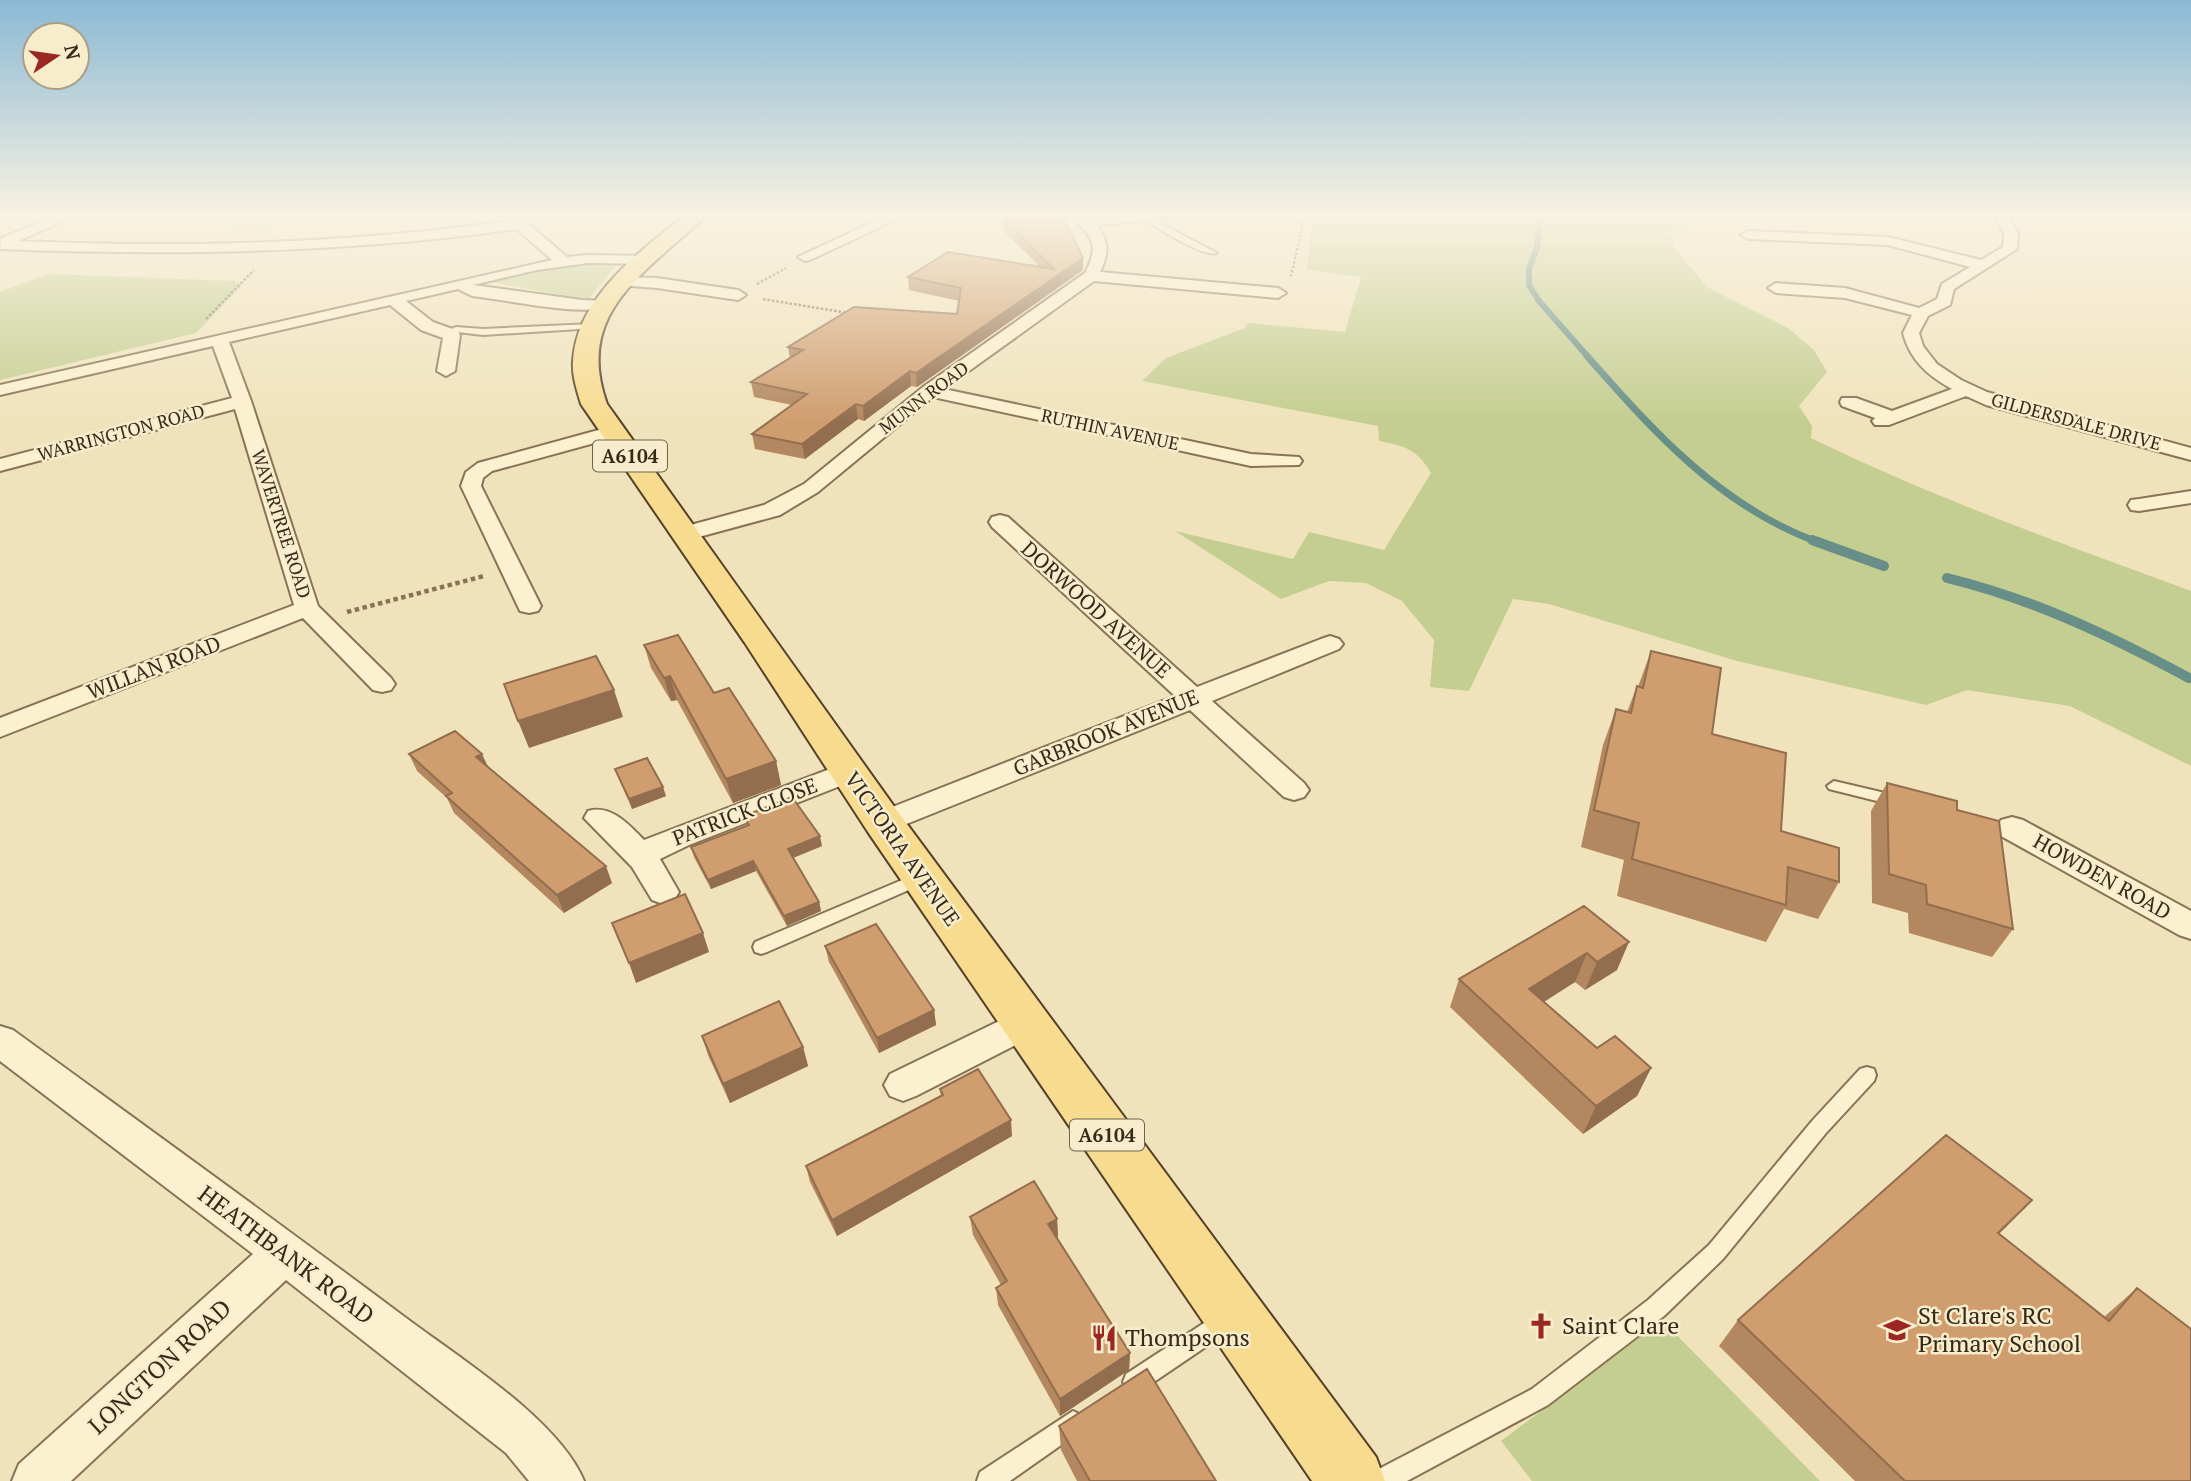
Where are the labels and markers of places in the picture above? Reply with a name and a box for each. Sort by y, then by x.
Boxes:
place label: St Clare's RC Primary School [1918,1299,2081,1359]
place label: Saint Clare [1562,1309,1679,1341]
church icon: Saint Clare [1526,1311,1556,1341]
school or university icon: St Clare's RC Primary School [1882,1315,1912,1345]
place label: Thompsons [1125,1321,1250,1353]
restaurant icon: Thompsons [1089,1323,1119,1353]

